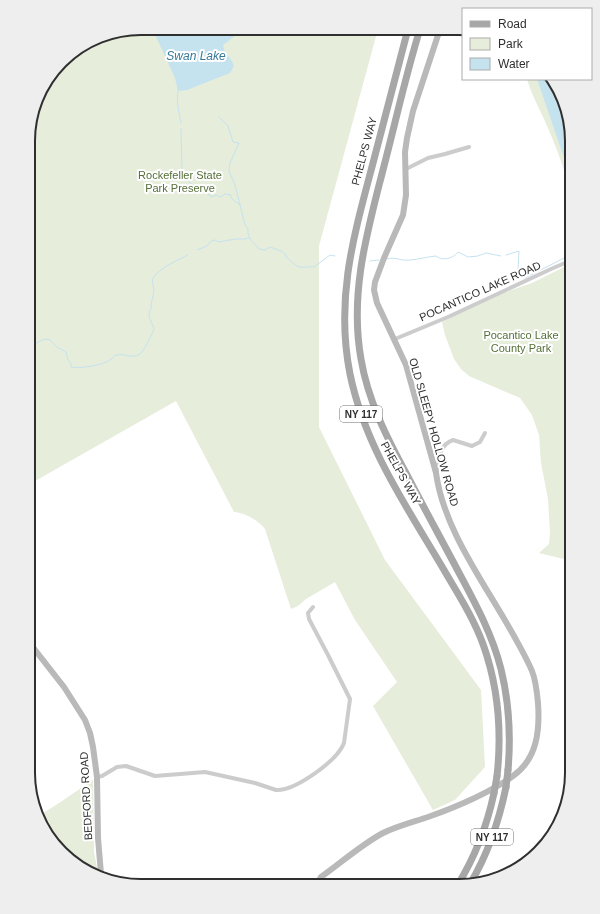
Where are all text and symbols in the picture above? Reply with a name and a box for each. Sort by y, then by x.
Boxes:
legend [462,8,592,80]
text: Road [498,17,527,31]
text: Park [498,37,524,51]
water label: Swan Lake [166,49,226,63]
text: Water [498,57,530,71]
street label: PHELPS WAY [349,115,379,187]
park label: Rockefeller State Park Preserve [138,169,222,194]
street label: POCANTICO LAKE ROAD [418,259,543,323]
park label: Pocantico Lake County Park [483,329,559,354]
street label: OLD SLEEPY HOLLOW ROAD [407,356,461,508]
road number: NY 117 [340,406,382,422]
street label: PHELPS WAY [379,439,424,507]
street label: BEDFORD ROAD [78,751,94,841]
road number: NY 117 [471,829,513,845]

